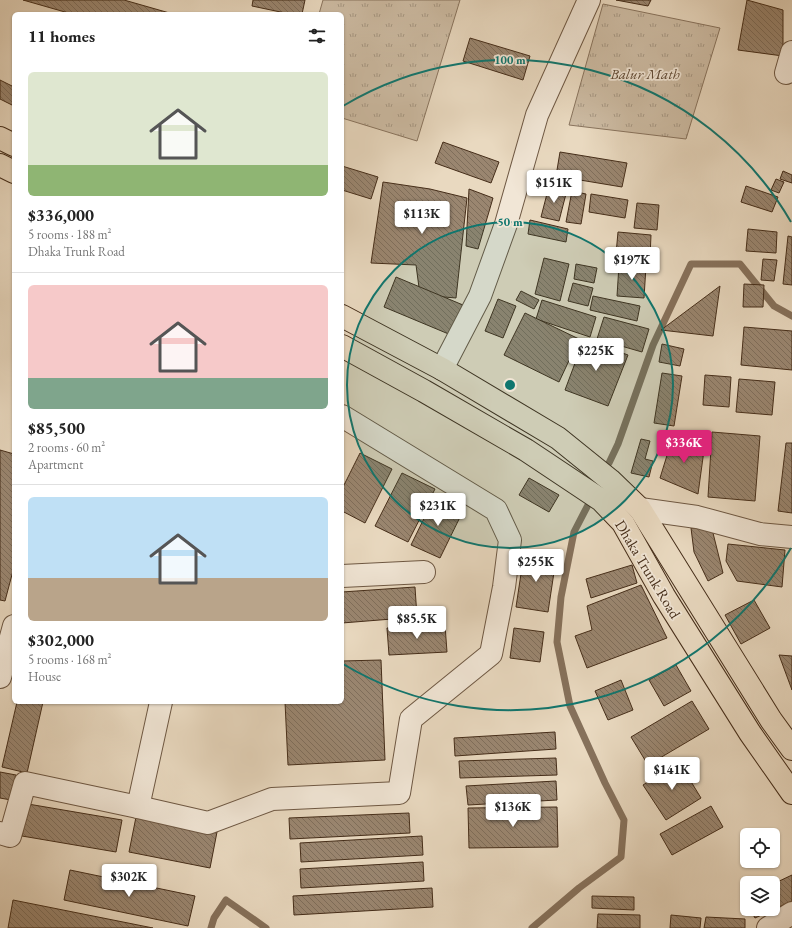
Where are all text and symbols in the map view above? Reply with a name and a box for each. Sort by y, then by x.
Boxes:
text: 11 homes [28,25,95,47]
icon: filters [306,25,328,47]
text: 100 m [494,52,526,68]
park label: Balur Math [609,64,681,83]
icon: home [142,98,214,170]
pin: $151K [526,170,582,204]
text: $151K [536,174,572,191]
pin: $113K [394,201,450,235]
text: $336,000 [28,204,94,226]
text: $113K [404,205,440,222]
text: 50 m [497,214,523,230]
text: 5 rooms · 188 m² [28,226,112,243]
text: Dhaka Trunk Road [28,243,125,260]
pin: $197K [604,247,660,281]
text: $197K [614,251,650,268]
icon: home [142,311,214,383]
pin: $225K [568,338,624,372]
text: $225K [578,342,614,359]
centre of rings [503,378,517,392]
text: $85,500 [28,417,85,439]
pin: $336K [656,430,712,464]
text: $336K [666,434,702,451]
text: 2 rooms · 60 m² [28,439,105,456]
text: Apartment [28,456,83,473]
pin: $231K [410,493,466,527]
text: $231K [420,497,456,514]
street label: Dhaka Trunk Road [611,516,685,622]
icon: home [142,523,214,595]
pin: $255K [508,549,564,583]
text: $255K [518,553,554,570]
pin: $85.5K [384,606,450,640]
text: $85.5K [397,610,437,627]
text: $302,000 [28,629,94,651]
text: 5 rooms · 168 m² [28,651,112,668]
text: House [28,668,61,685]
pin: $141K [644,757,700,791]
text: $141K [654,761,690,778]
pin: $136K [485,794,541,828]
text: $136K [495,798,531,815]
map controls [740,828,780,916]
button: locate [740,828,780,868]
pin: $302K [101,864,157,898]
text: $302K [111,868,147,885]
button: layers [740,876,780,916]

